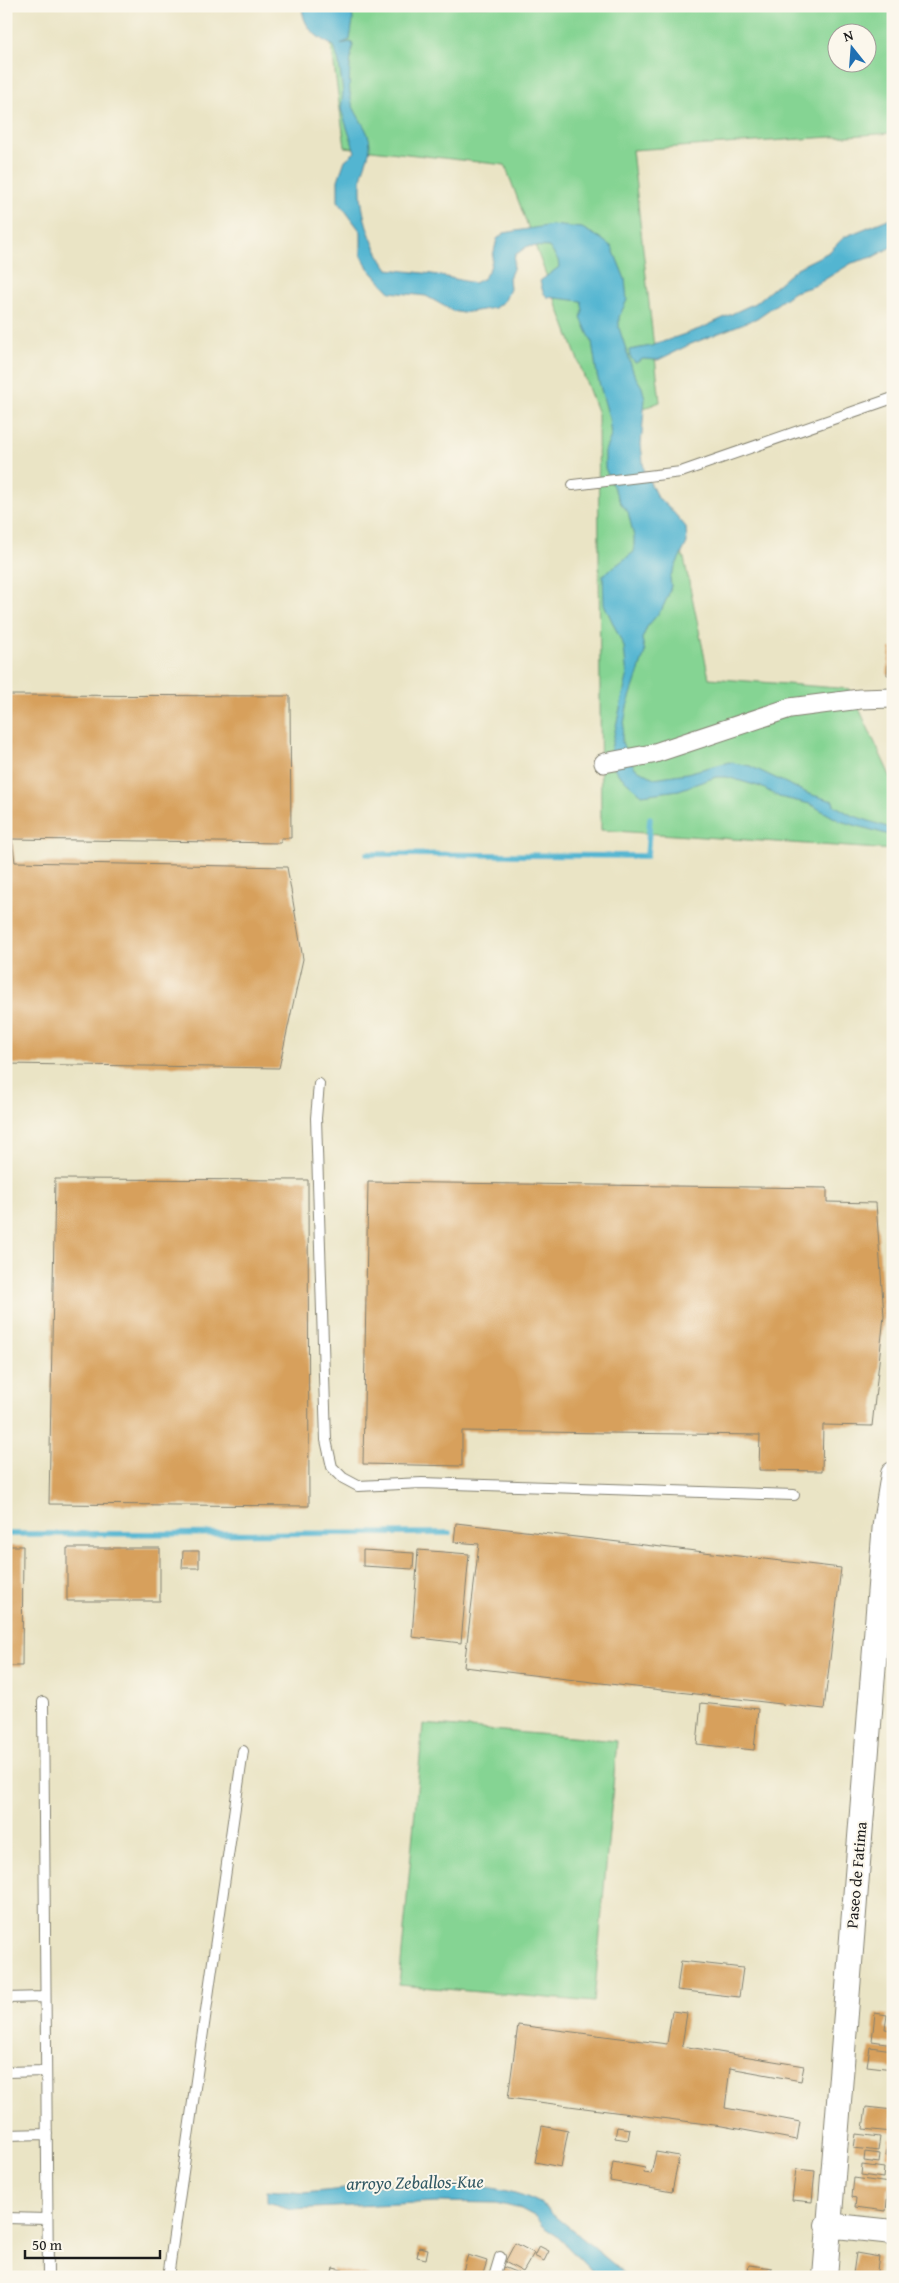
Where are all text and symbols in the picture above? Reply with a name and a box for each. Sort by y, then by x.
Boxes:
north arrow [826,22,876,72]
text: N [841,24,856,46]
street label: Paseo de Fatima [839,1820,873,1929]
water label: arroyo Zeballos-Kue [346,2167,484,2197]
scale bar [25,2228,160,2260]
text: 50 m [32,2234,63,2255]

